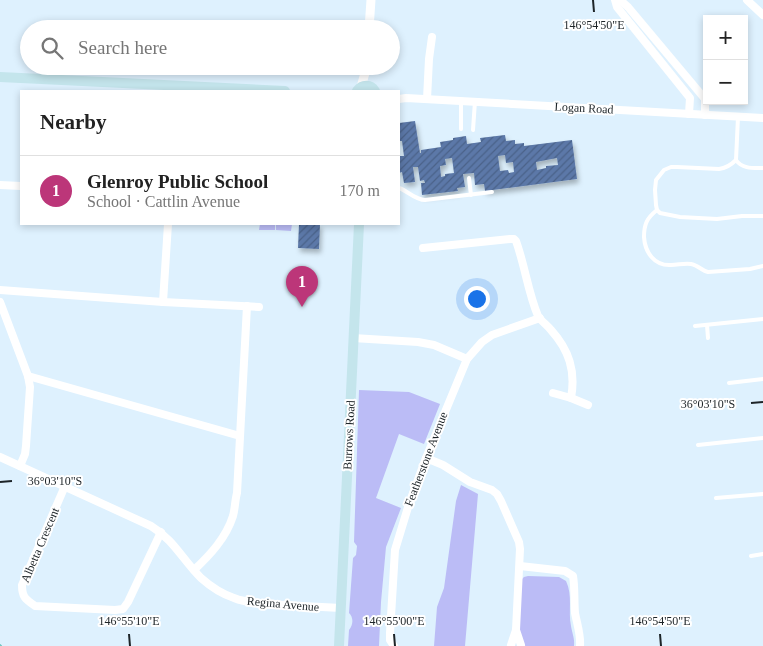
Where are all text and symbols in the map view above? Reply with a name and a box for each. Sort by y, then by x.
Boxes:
map controls [703,15,748,105]
button: + [703,15,748,60]
text: 146°54'50"E [563,18,625,32]
search box [20,20,400,75]
icon: search [38,34,66,62]
text: Search here [78,37,167,58]
button: − [703,60,748,105]
street label: Logan Road [554,99,614,117]
text: Nearby [40,110,107,134]
text: Glenroy Public School [87,171,268,192]
text: 1 [52,182,60,199]
text: 170 m [340,182,380,199]
text: School · Cattlin Avenue [87,193,240,210]
pin: 1 [286,266,318,307]
your location [464,286,490,312]
text: 36°03'10"S [681,397,735,411]
street label: Burrows Road [340,400,358,470]
street label: Featherstone Avenue [402,410,450,508]
text: 36°03'10"S [28,474,82,488]
street label: Albetta Crescent [18,505,62,585]
street label: Regina Avenue [246,594,320,614]
text: 146°55'10"E [98,614,160,628]
text: 146°55'00"E [363,614,425,628]
text: 146°54'50"E [629,614,691,628]

